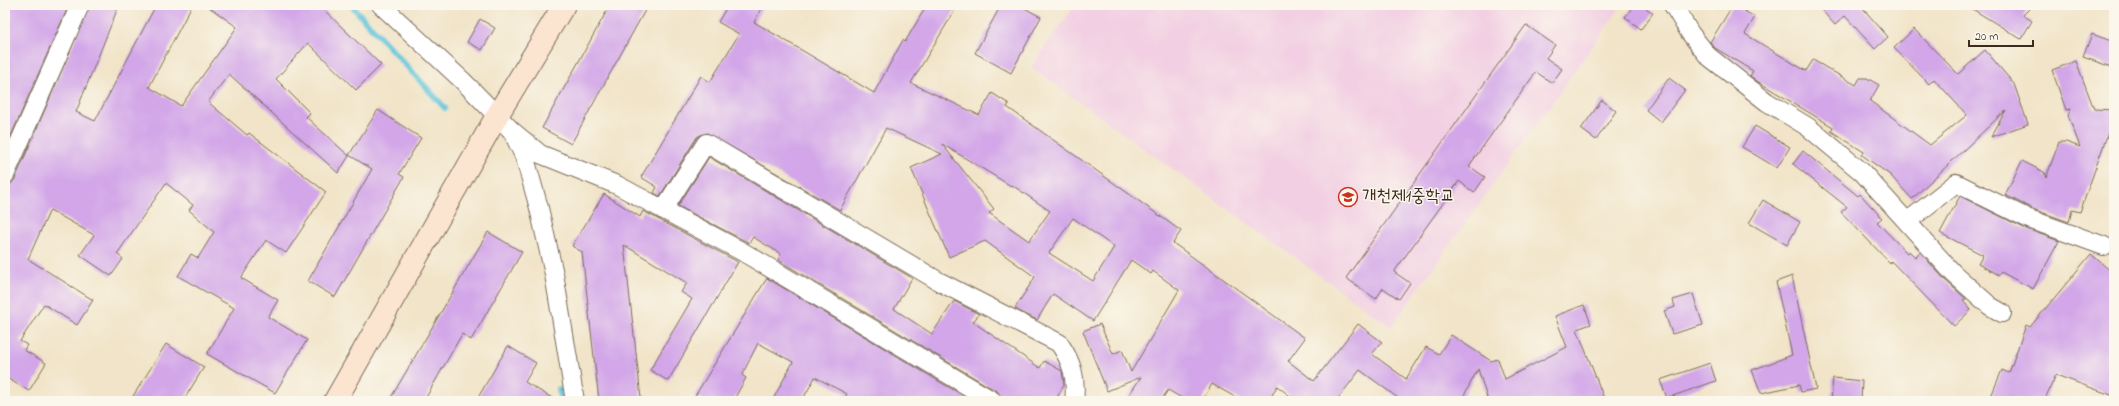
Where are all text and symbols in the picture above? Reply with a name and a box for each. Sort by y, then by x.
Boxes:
scale bar [1969,22,2033,48]
text: 20 m [1975,28,1998,46]
place label: 개천제1중학교 [1362,184,1455,210]
school or university icon: 개천제1중학교 [1337,186,1359,208]

